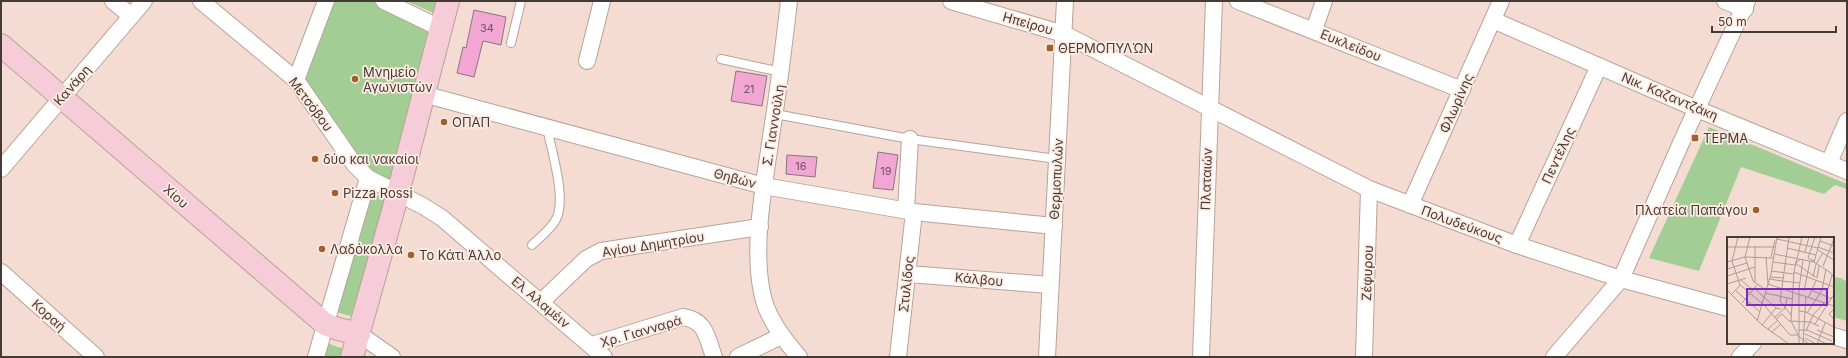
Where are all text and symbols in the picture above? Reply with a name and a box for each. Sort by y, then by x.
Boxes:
street label: Ηπείρου [1001,8,1055,38]
scale bar [1712,8,1836,34]
text: 50 m [1718,14,1747,29]
house number: 34 [480,21,494,35]
street label: Ευκλείδου [1318,26,1384,64]
place label: ΘΕΡΜΟΠΥΛΏΝ [1058,40,1153,56]
marker: ΘΕΡΜΟΠΥΛΏΝ [1045,43,1055,53]
street label: Κανάρη [50,61,94,109]
place label: Μνημείο Αγωνιστών [363,64,433,95]
street label: Νικ. Καζαντζάκη [1619,68,1721,124]
street label: Φλωρίνης [1436,71,1476,135]
street label: Μετσόβου [286,74,336,134]
marker: Μνημείο Αγωνιστών [350,74,360,84]
house number: 21 [743,82,755,96]
street label: Σ. Γιαννούλη [759,83,787,167]
place label: ΟΠΑΠ [452,114,490,130]
marker: ΟΠΑΠ [439,117,449,127]
street label: Πεντέλης [1538,124,1578,186]
place label: ΤΕΡΜΑ [1703,130,1748,146]
marker: ΤΕΡΜΑ [1690,133,1700,143]
street label: Θερμοπυλών [1046,137,1066,220]
street label: Πλαταιών [1197,147,1215,211]
place label: δύο και νακαίοι [323,151,419,167]
marker: δύο και νακαίοι [310,154,320,164]
house number: 16 [795,159,807,173]
house number: 19 [880,164,892,178]
street label: Θηβών [712,165,758,191]
street label: Χίου [160,181,192,211]
place label: Pizza Rossi [343,185,413,201]
marker: Pizza Rossi [330,188,340,198]
street label: Πολυδεύκους [1419,202,1505,246]
place label: Πλατεία Παπάγου [1635,202,1748,218]
marker: Πλατεία Παπάγου [1751,205,1761,215]
street label: Αγίου Δημητρίου [601,228,705,260]
inset map [1727,237,1834,344]
place label: Λαδόκολλα [330,241,403,257]
marker: Λαδόκολλα [317,244,327,254]
street label: Ζέφυρου [1358,245,1376,301]
place label: Το Κάτι Άλλο [419,247,502,263]
marker: Το Κάτι Άλλο [406,250,416,260]
street label: Στυλίδος [895,255,917,313]
street label: Κάλβου [954,269,1004,289]
street label: Ελ Αλαμέιν [508,273,574,331]
street label: Κοραή [29,296,69,334]
street label: Χρ. Γιανναρά [598,312,684,350]

